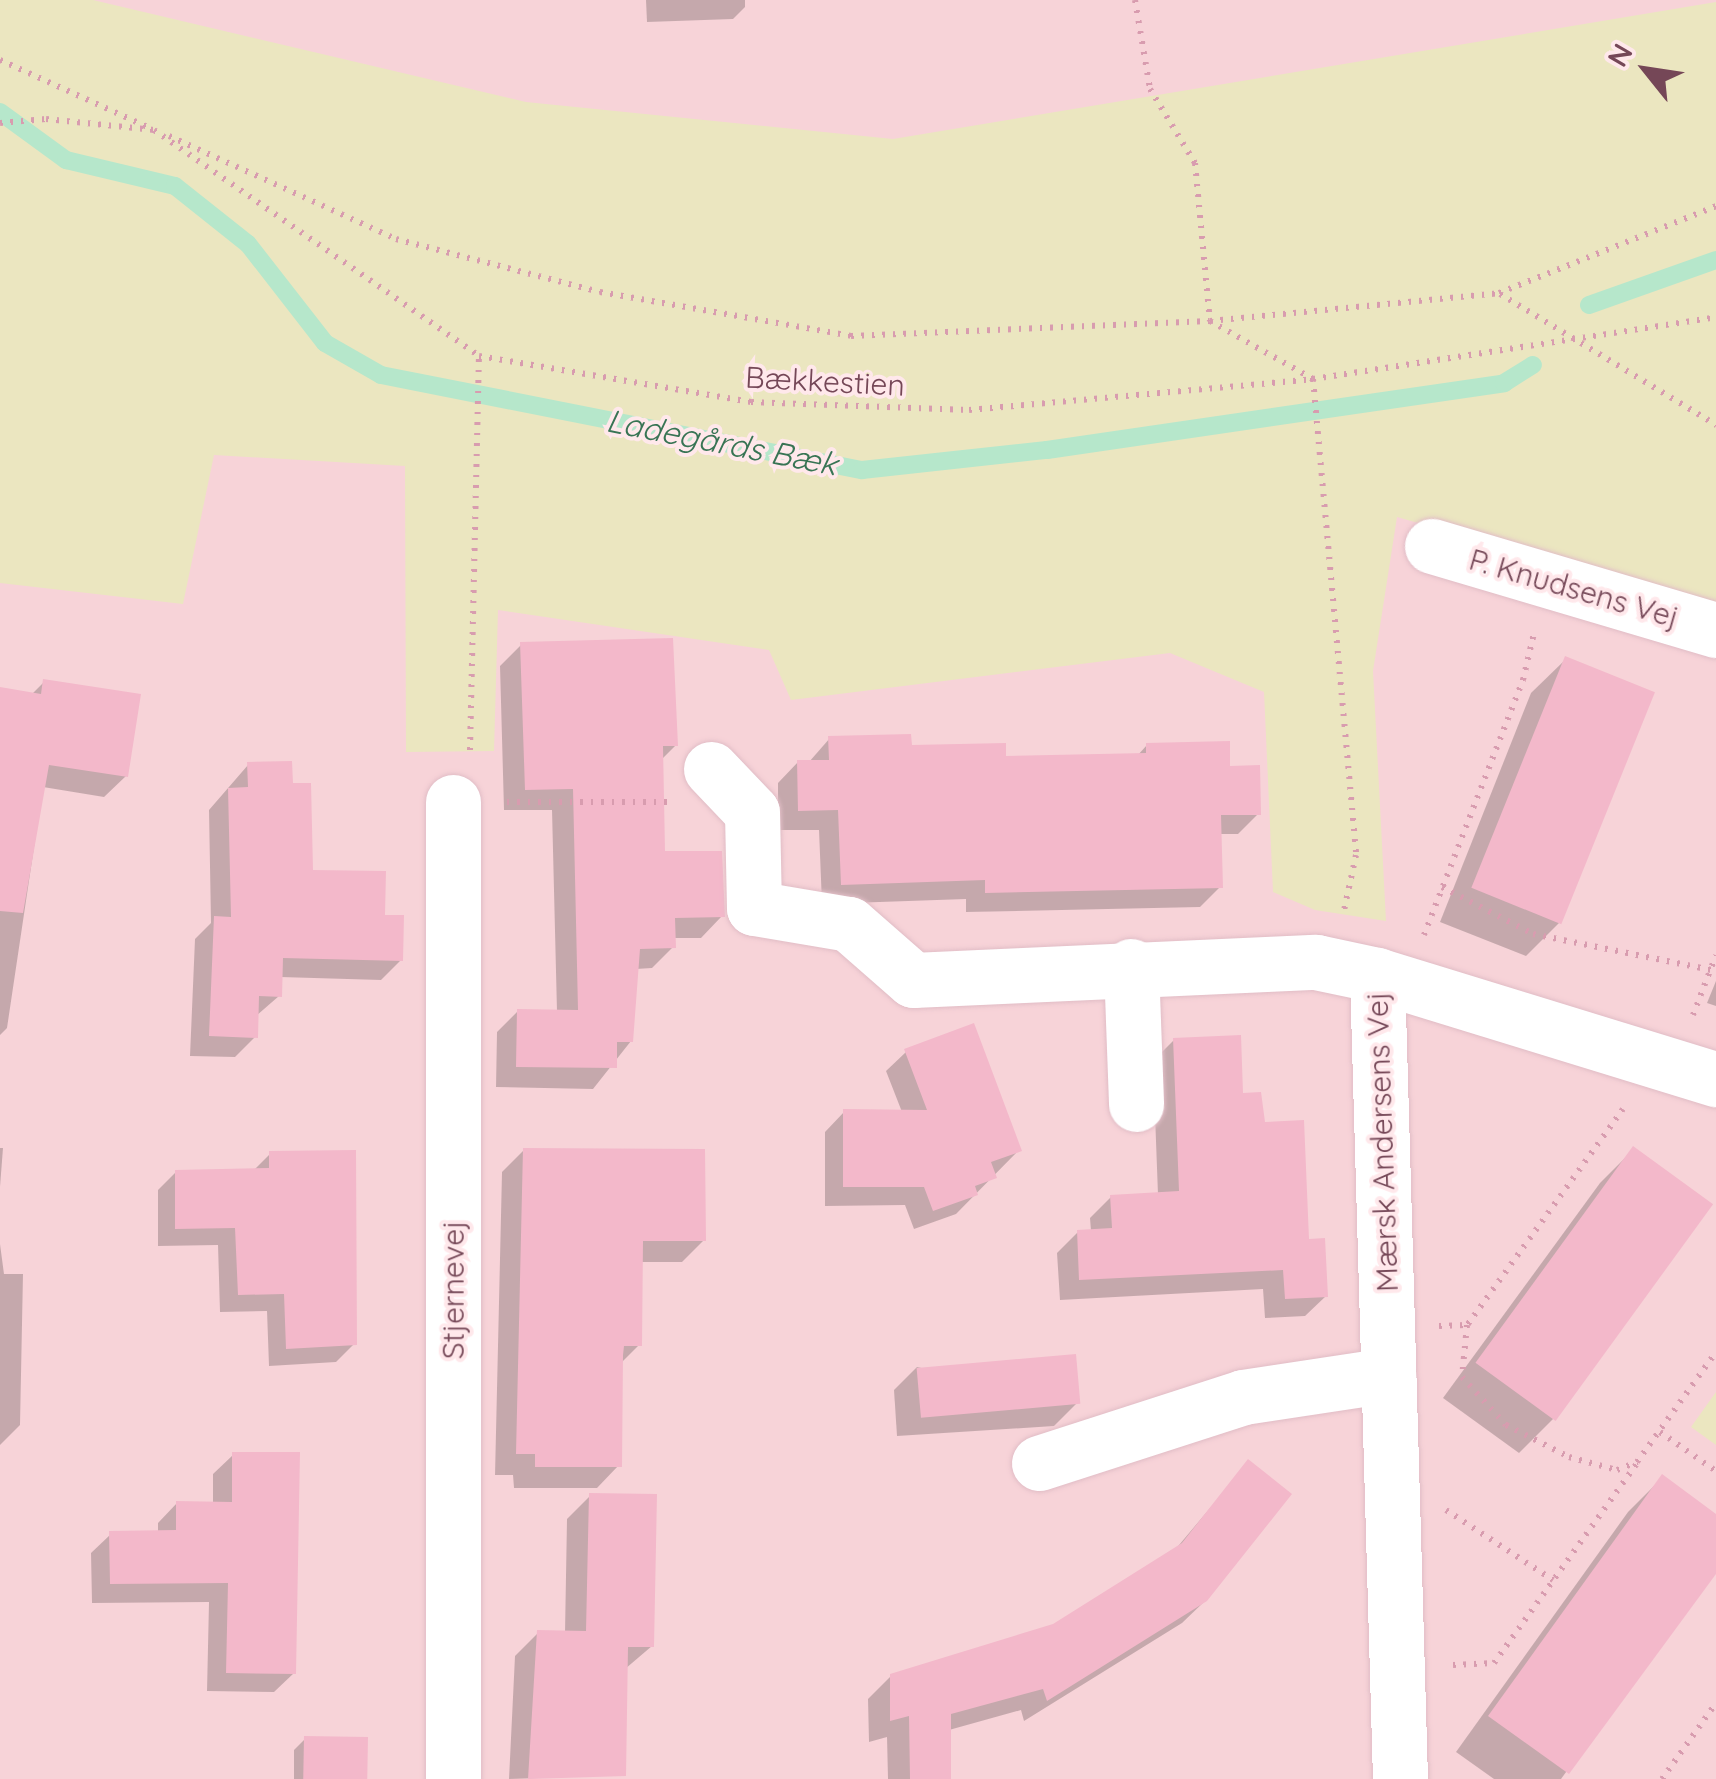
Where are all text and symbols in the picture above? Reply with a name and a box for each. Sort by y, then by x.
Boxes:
north arrow [1596,20,1696,120]
text: N [1599,37,1640,72]
street label: Bækkestien [744,359,906,403]
water label: Ladegårds Bæk [603,401,841,483]
street label: P. Knudsens Vej [1465,541,1683,635]
street label: Mærsk Andersens Vej [1359,991,1405,1293]
street label: Stjernevej [435,1221,471,1359]

